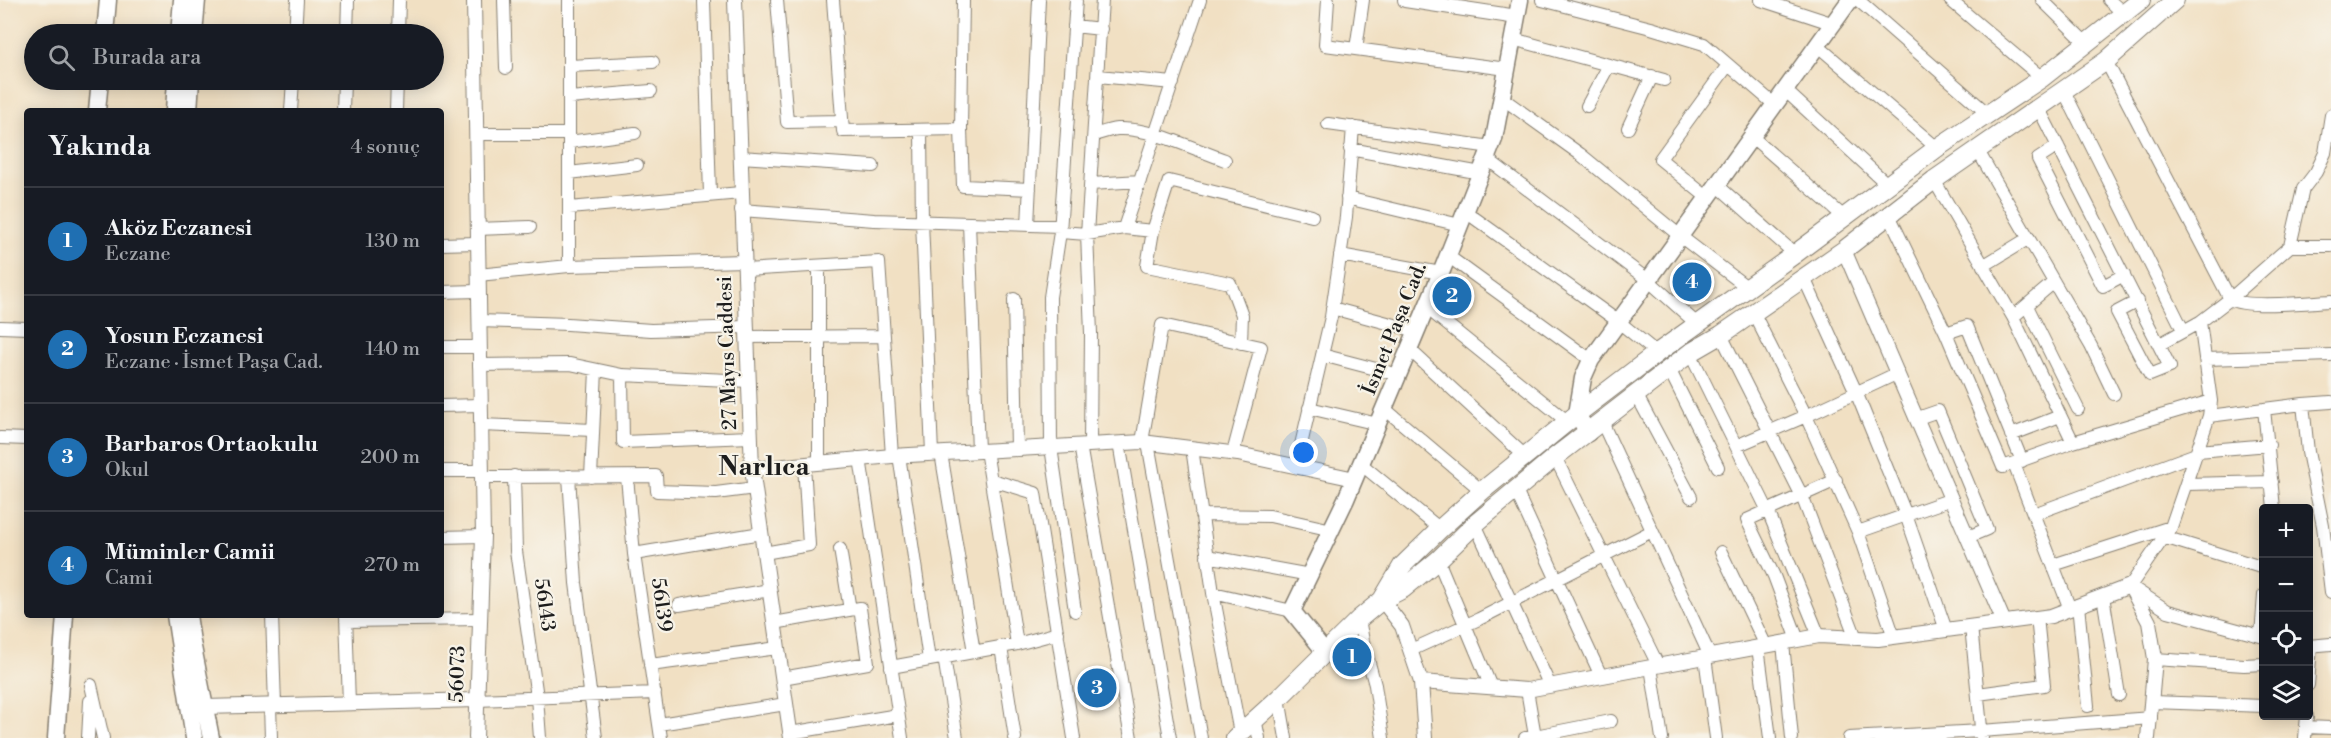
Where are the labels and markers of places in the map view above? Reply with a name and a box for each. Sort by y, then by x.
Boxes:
pin: 4 [1672,260,1712,304]
pin: 2 [1432,274,1472,318]
pin: 1 [1332,634,1372,680]
pin: 3 [1078,666,1116,710]

